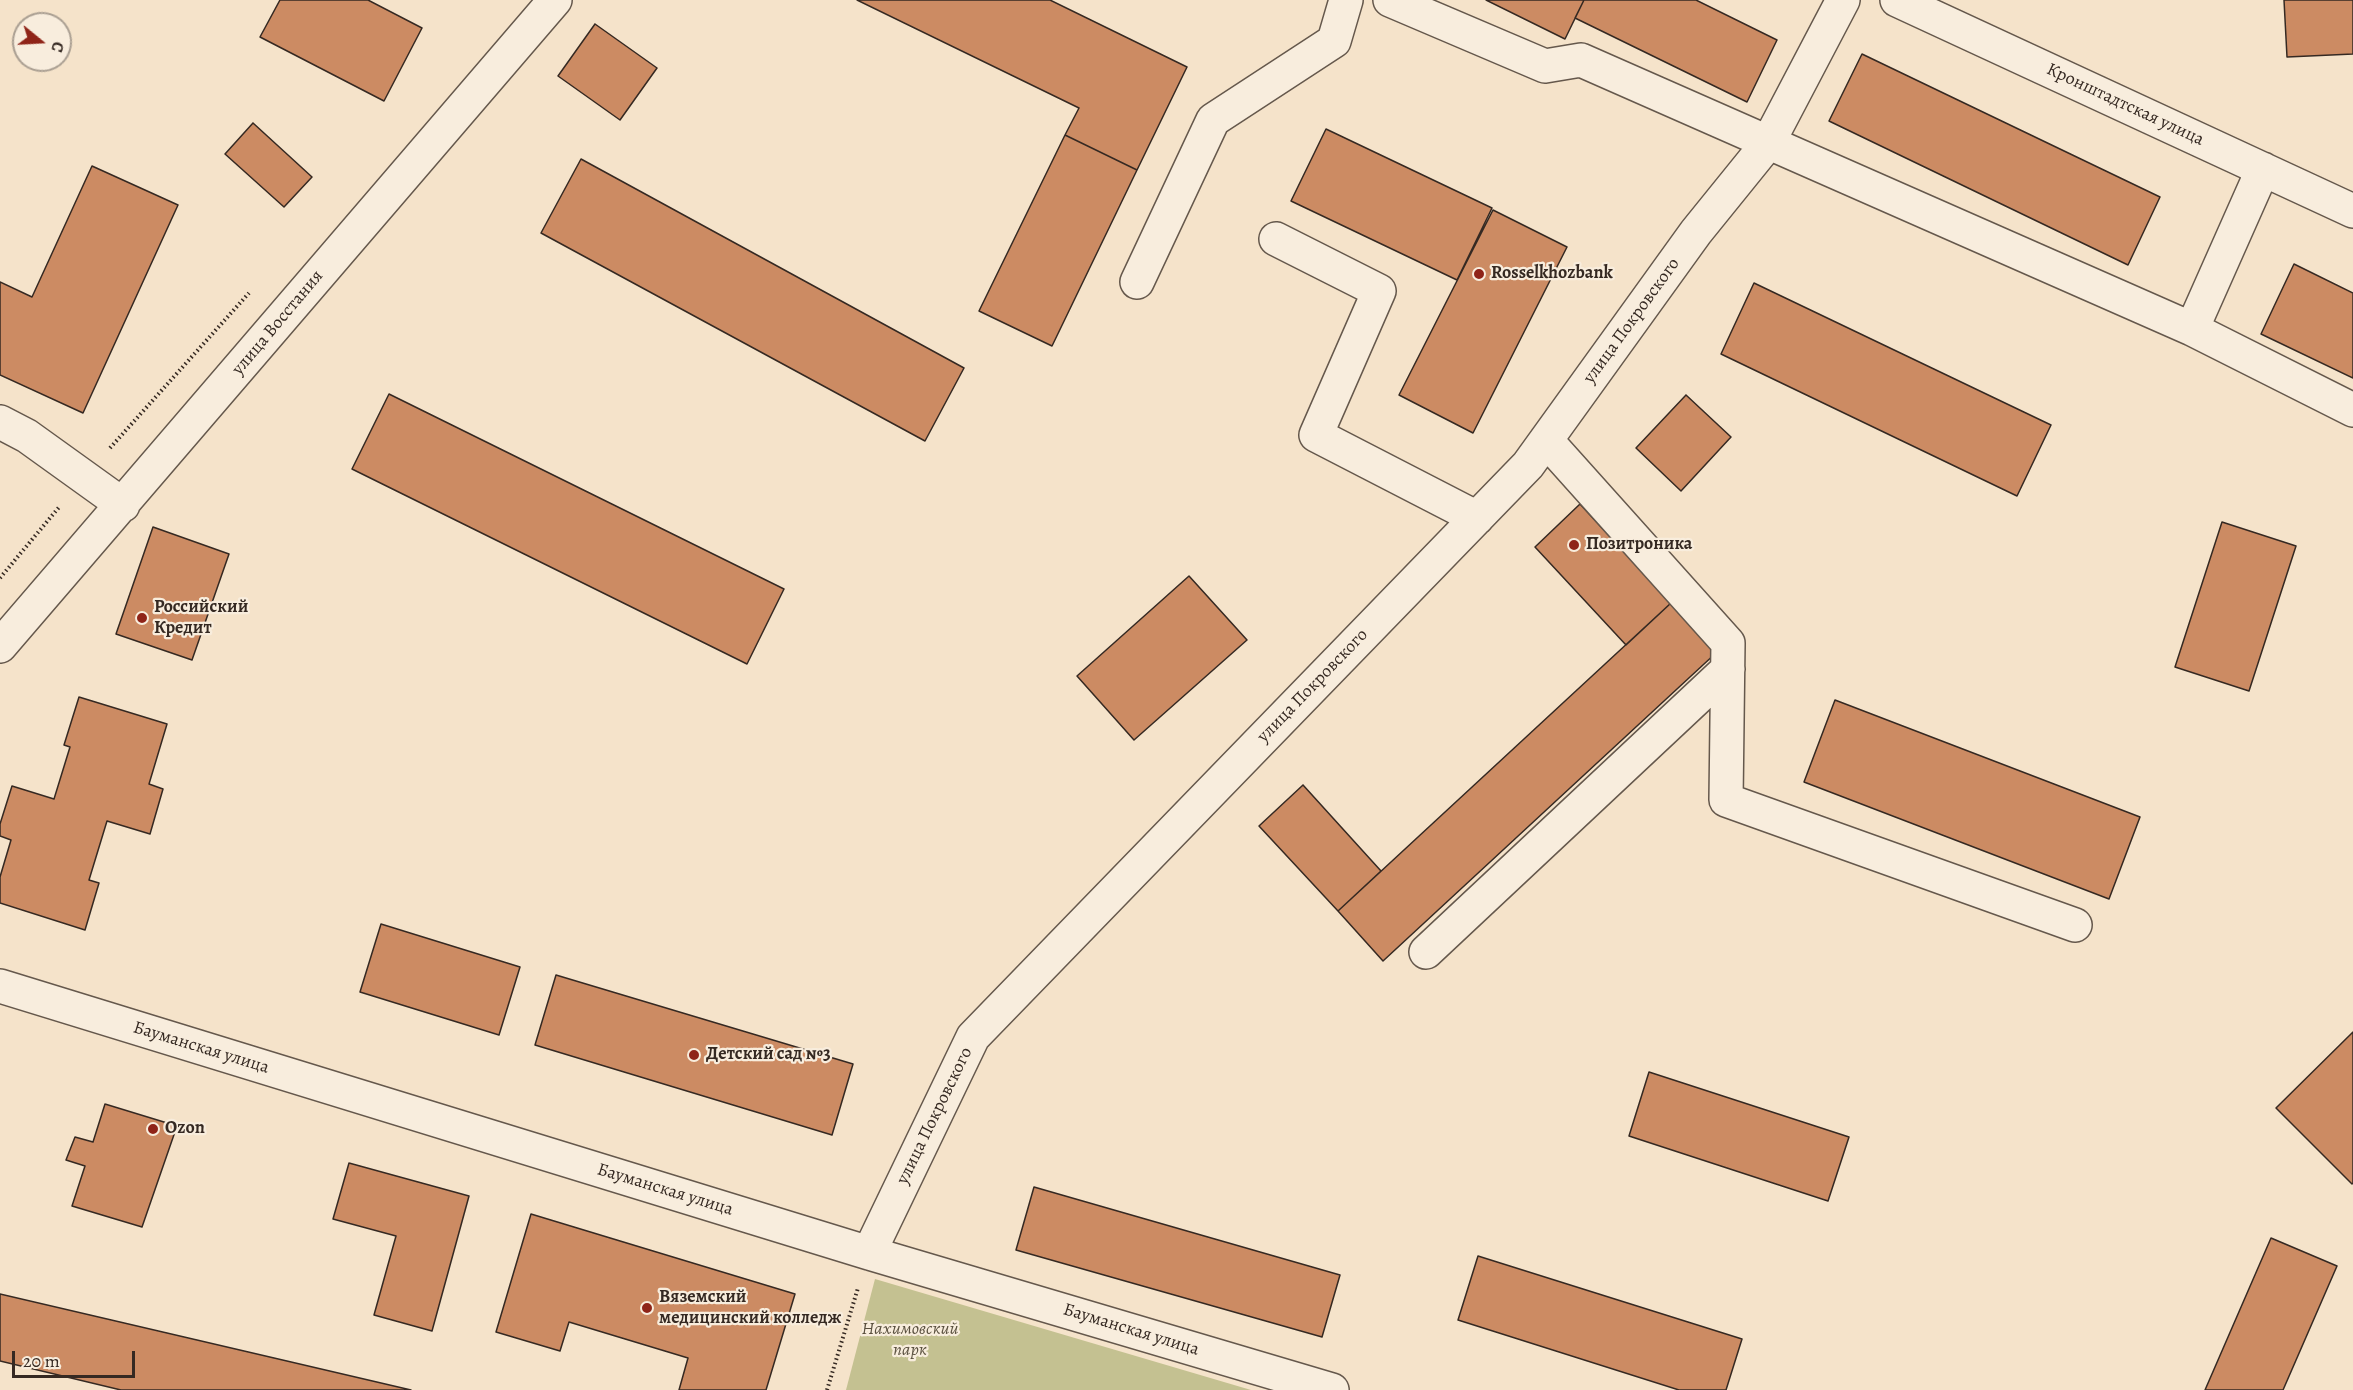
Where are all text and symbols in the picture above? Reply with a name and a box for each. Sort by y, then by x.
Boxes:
north arrow [12,12,72,72]
text: С [45,39,69,55]
street label: Кронштадтская улица [2043,59,2207,151]
street label: улица Покровского [1579,254,1685,388]
place label: Rosselkhozbank [1491,263,1613,285]
street label: улица Восстания [228,266,328,380]
marker: Rosselkhozbank [1472,267,1486,281]
place label: Позитроника [1586,534,1692,556]
marker: Позитроника [1567,538,1581,552]
place label: Российский Кредит [154,597,248,640]
marker: Российский Кредит [135,611,149,625]
street label: улица Покровского [1253,625,1373,747]
street label: Бауманская улица [130,1017,272,1079]
place label: Детский сад №3 [706,1044,831,1066]
street label: улица Покровского [892,1044,978,1188]
marker: Детский сад №3 [687,1048,701,1062]
place label: Ozon [165,1118,205,1140]
marker: Ozon [146,1122,160,1136]
street label: Бауманская улица [594,1159,736,1221]
place label: Вяземский медицинский колледж [659,1287,842,1330]
street label: Бауманская улица [1060,1299,1202,1361]
marker: Вяземский медицинский колледж [640,1301,654,1315]
park label: Нахимовский парк [862,1319,958,1362]
scale bar [15,1339,138,1377]
text: 20 m [23,1349,60,1373]

